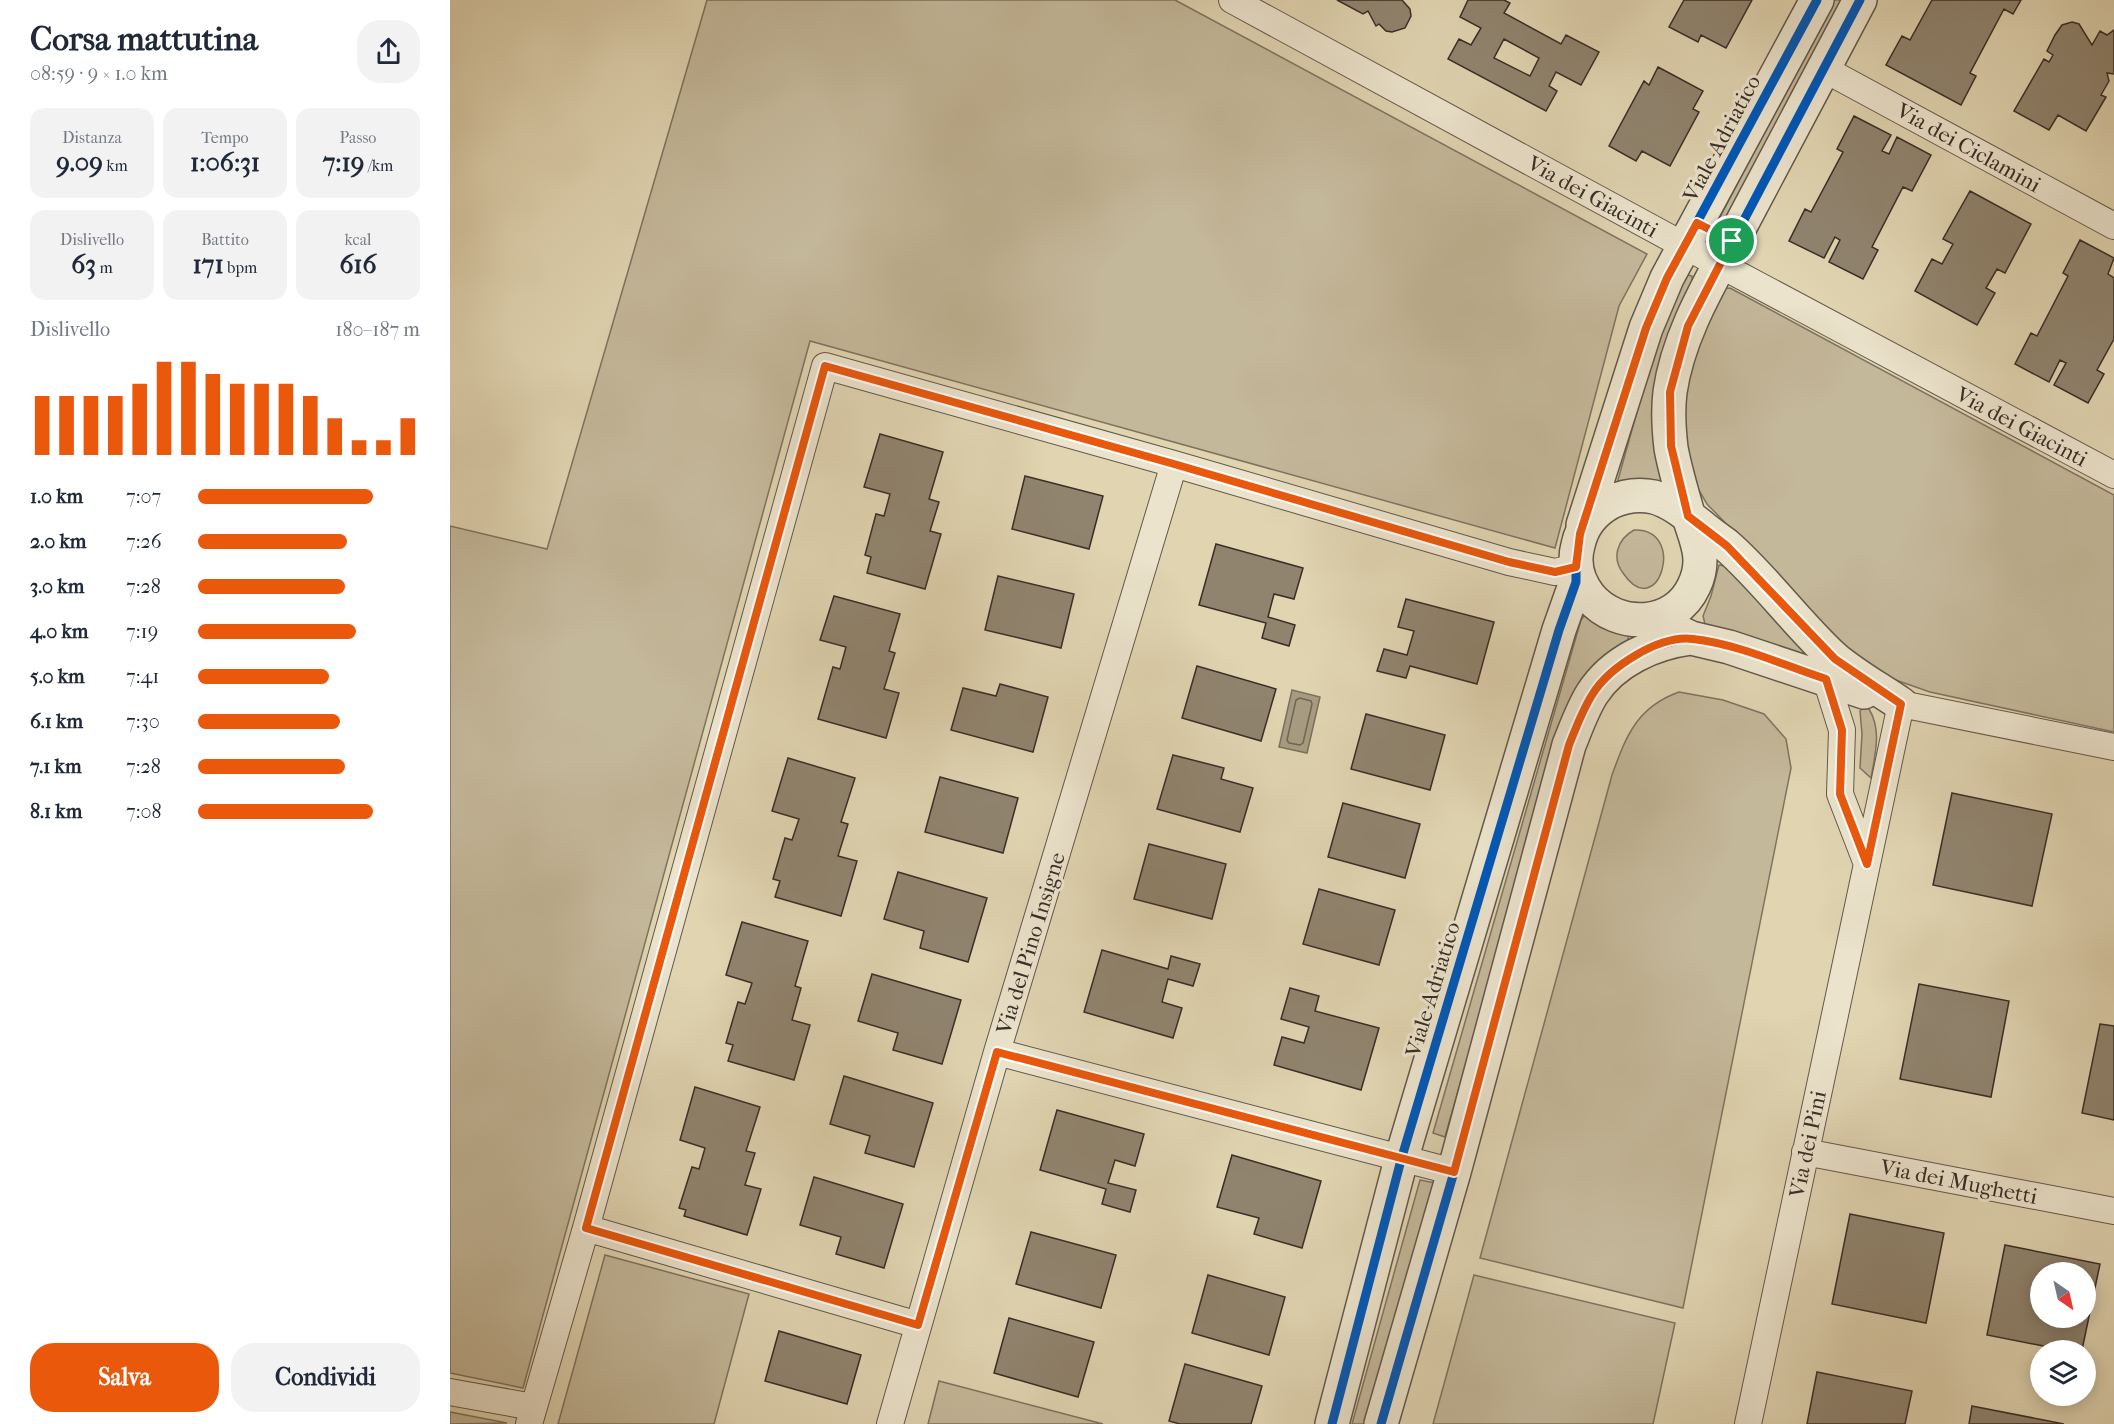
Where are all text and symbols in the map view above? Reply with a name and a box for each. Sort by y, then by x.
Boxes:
text: Corsa mattutina [30,20,258,59]
button: share [357,20,420,83]
text: 08:59 · 9 × 1.0 km [30,62,168,85]
street label: Viale Adriatico [1677,71,1766,207]
street label: Via dei Ciclamini [1891,97,2046,198]
text: Distanza [62,128,122,147]
text: Tempo [201,128,249,147]
text: Passo [340,128,376,147]
text: 9.09 [56,147,103,178]
text: 1:06:31 [190,147,260,178]
text: 7:19 [323,147,364,178]
street label: Via dei Giacinti [1522,150,1663,244]
text: km [103,156,128,175]
text: /km [364,156,393,175]
pin [1706,215,1757,266]
icon: arrive [1715,224,1748,257]
text: Dislivello [60,230,124,249]
text: Battito [201,230,249,249]
text: kcal [345,230,371,249]
text: 63 [71,249,96,280]
text: 171 [193,249,224,280]
text: 616 [339,249,377,280]
text: m [96,258,113,277]
text: bpm [224,258,257,277]
text: Dislivello [30,318,110,341]
text: 180–187 m [335,318,420,341]
street label: Via dei Giacinti [1950,381,2092,473]
text: 1.0 km [30,485,83,508]
text: 7:07 [126,485,161,508]
text: 2.0 km [30,530,86,553]
text: 7:26 [126,530,162,553]
text: 3.0 km [30,575,84,598]
text: 7:28 [126,575,161,598]
text: 4.0 km [30,620,88,643]
text: 7:19 [126,620,158,643]
text: 5.0 km [30,665,85,688]
text: 7:41 [126,665,159,688]
text: 6.1 km [30,710,83,733]
text: 7:30 [126,710,160,733]
text: 7.1 km [30,755,82,778]
text: 7:28 [126,755,161,778]
text: 8.1 km [30,800,82,823]
text: 7:08 [126,800,162,823]
street label: Via del Pino Insigne [991,849,1071,1038]
street label: Viale Adriatico [1400,919,1466,1061]
street label: Via dei Pini [1784,1088,1832,1201]
street label: Via dei Mughetti [1877,1154,2040,1210]
north arrow [2030,1262,2096,1328]
map controls [2030,1262,2096,1406]
button: layers [2030,1340,2096,1406]
button: Salva [30,1343,219,1412]
button: Condividi [231,1343,420,1412]

